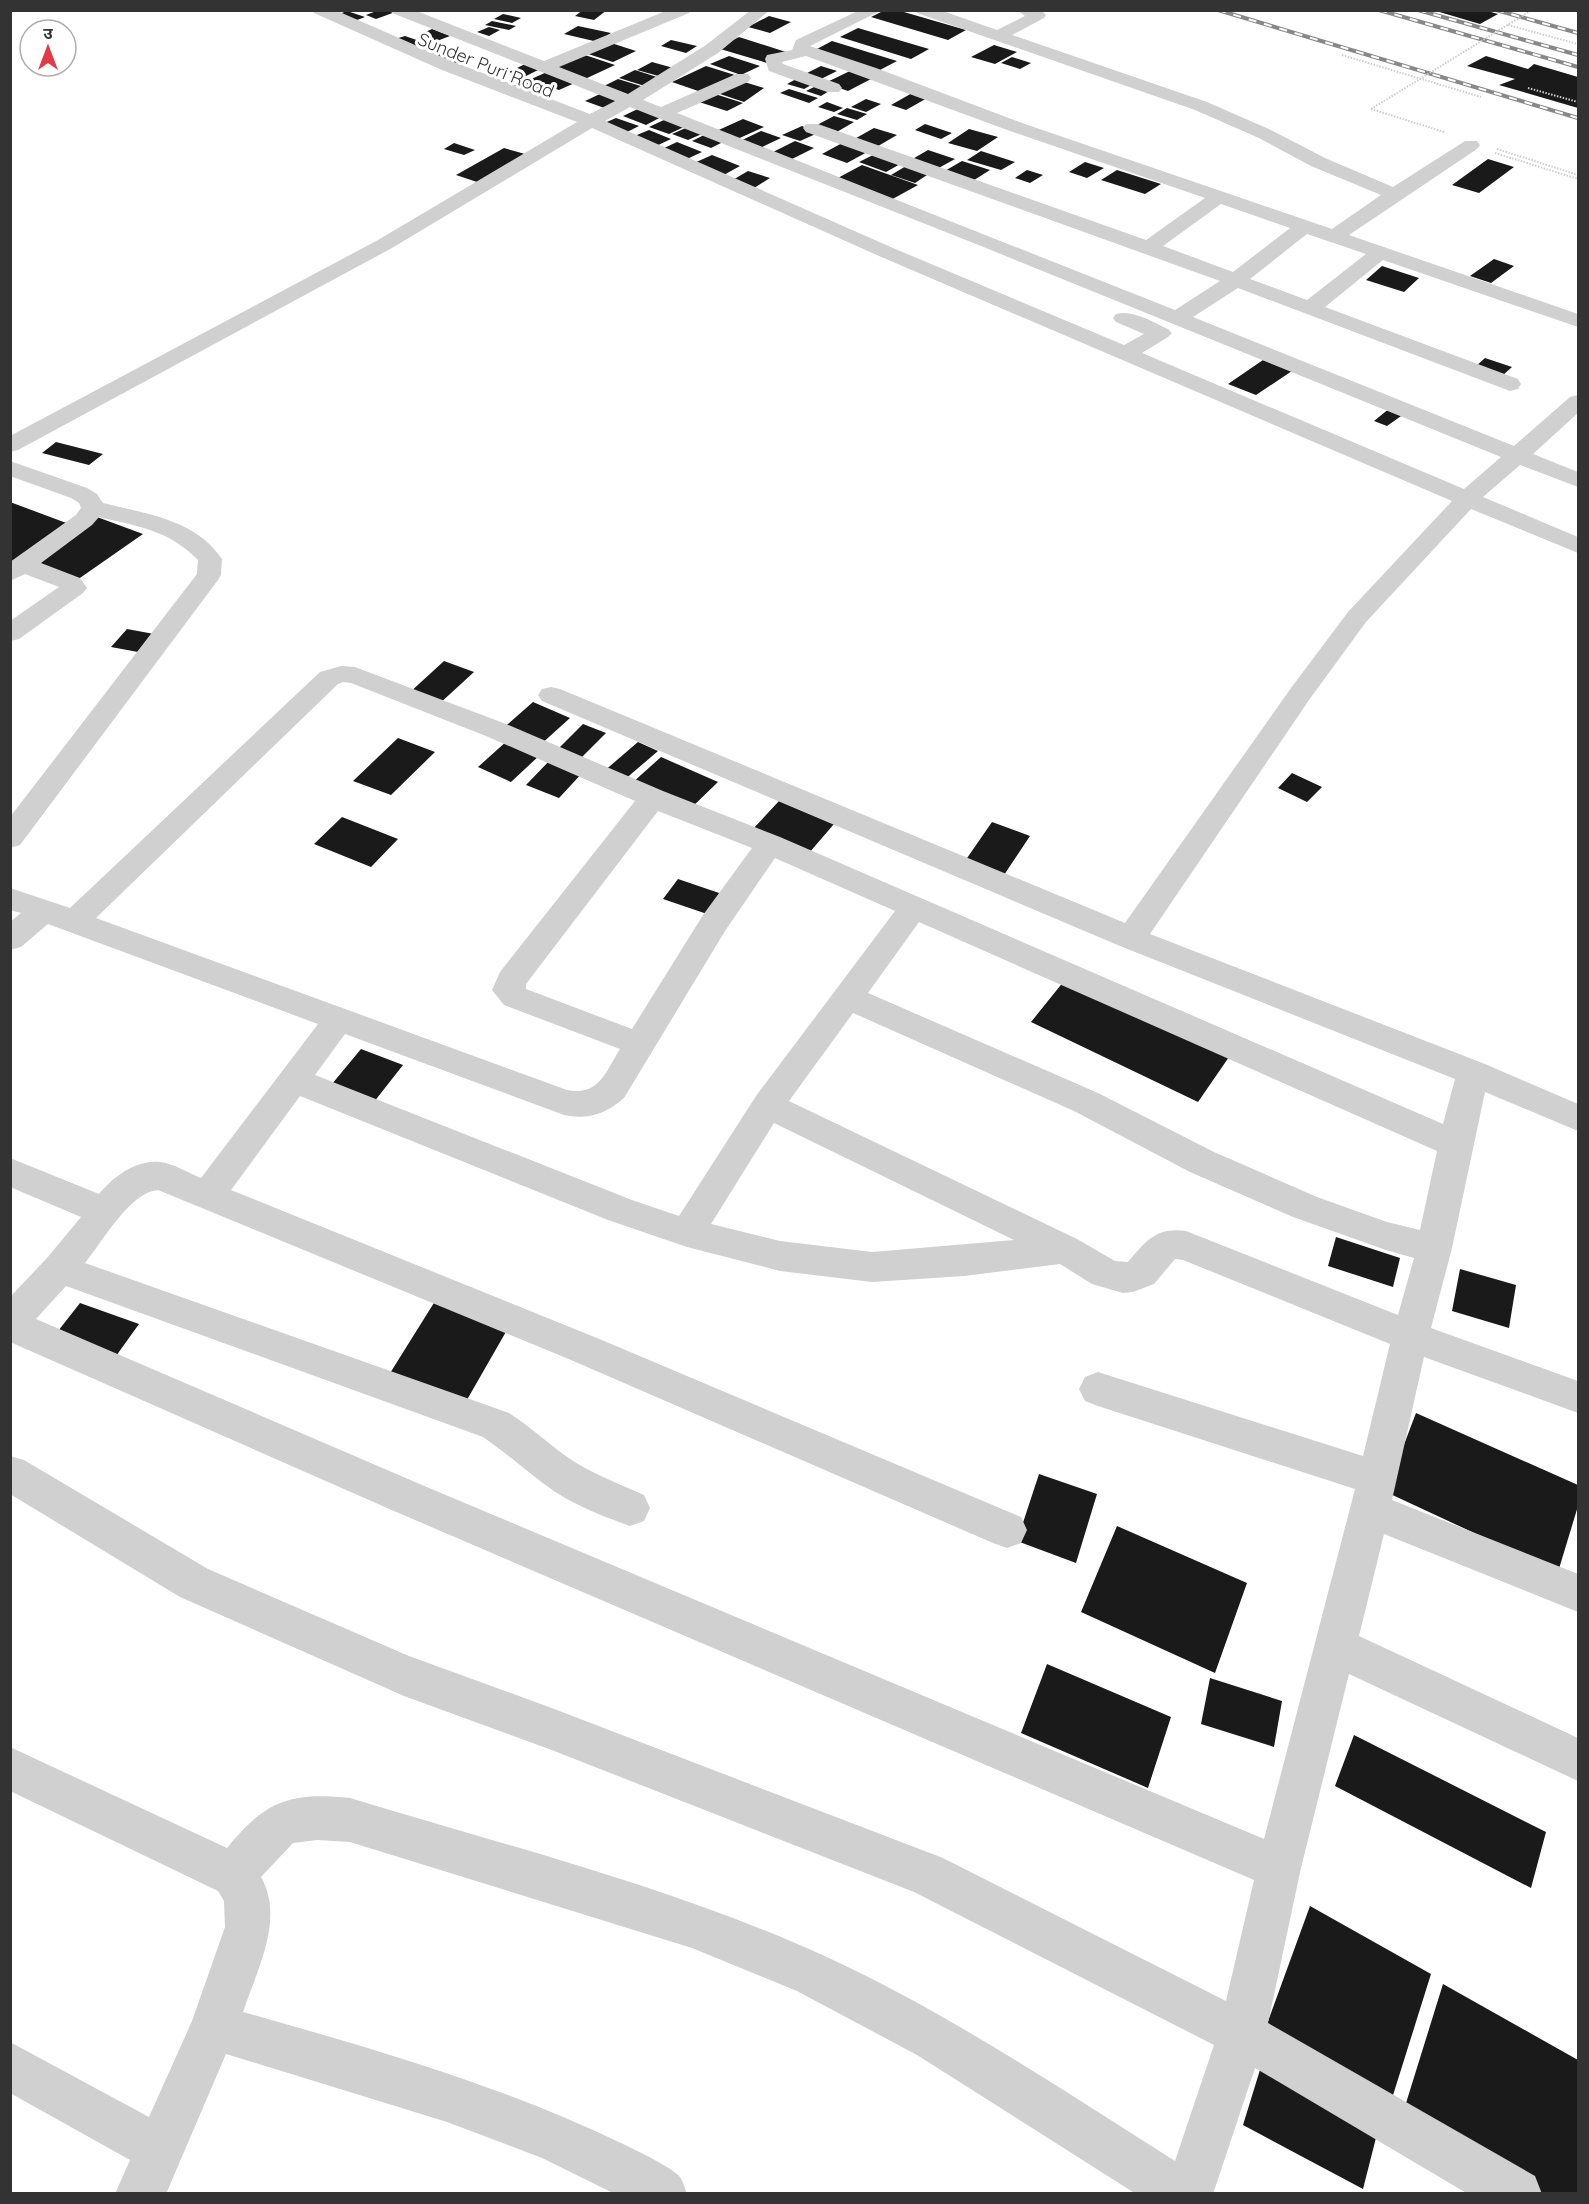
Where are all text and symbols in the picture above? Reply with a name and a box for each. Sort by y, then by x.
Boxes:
north arrow [18,18,78,78]
text: उ [43,23,53,43]
street label: Sunder Puri Road [415,27,557,103]

